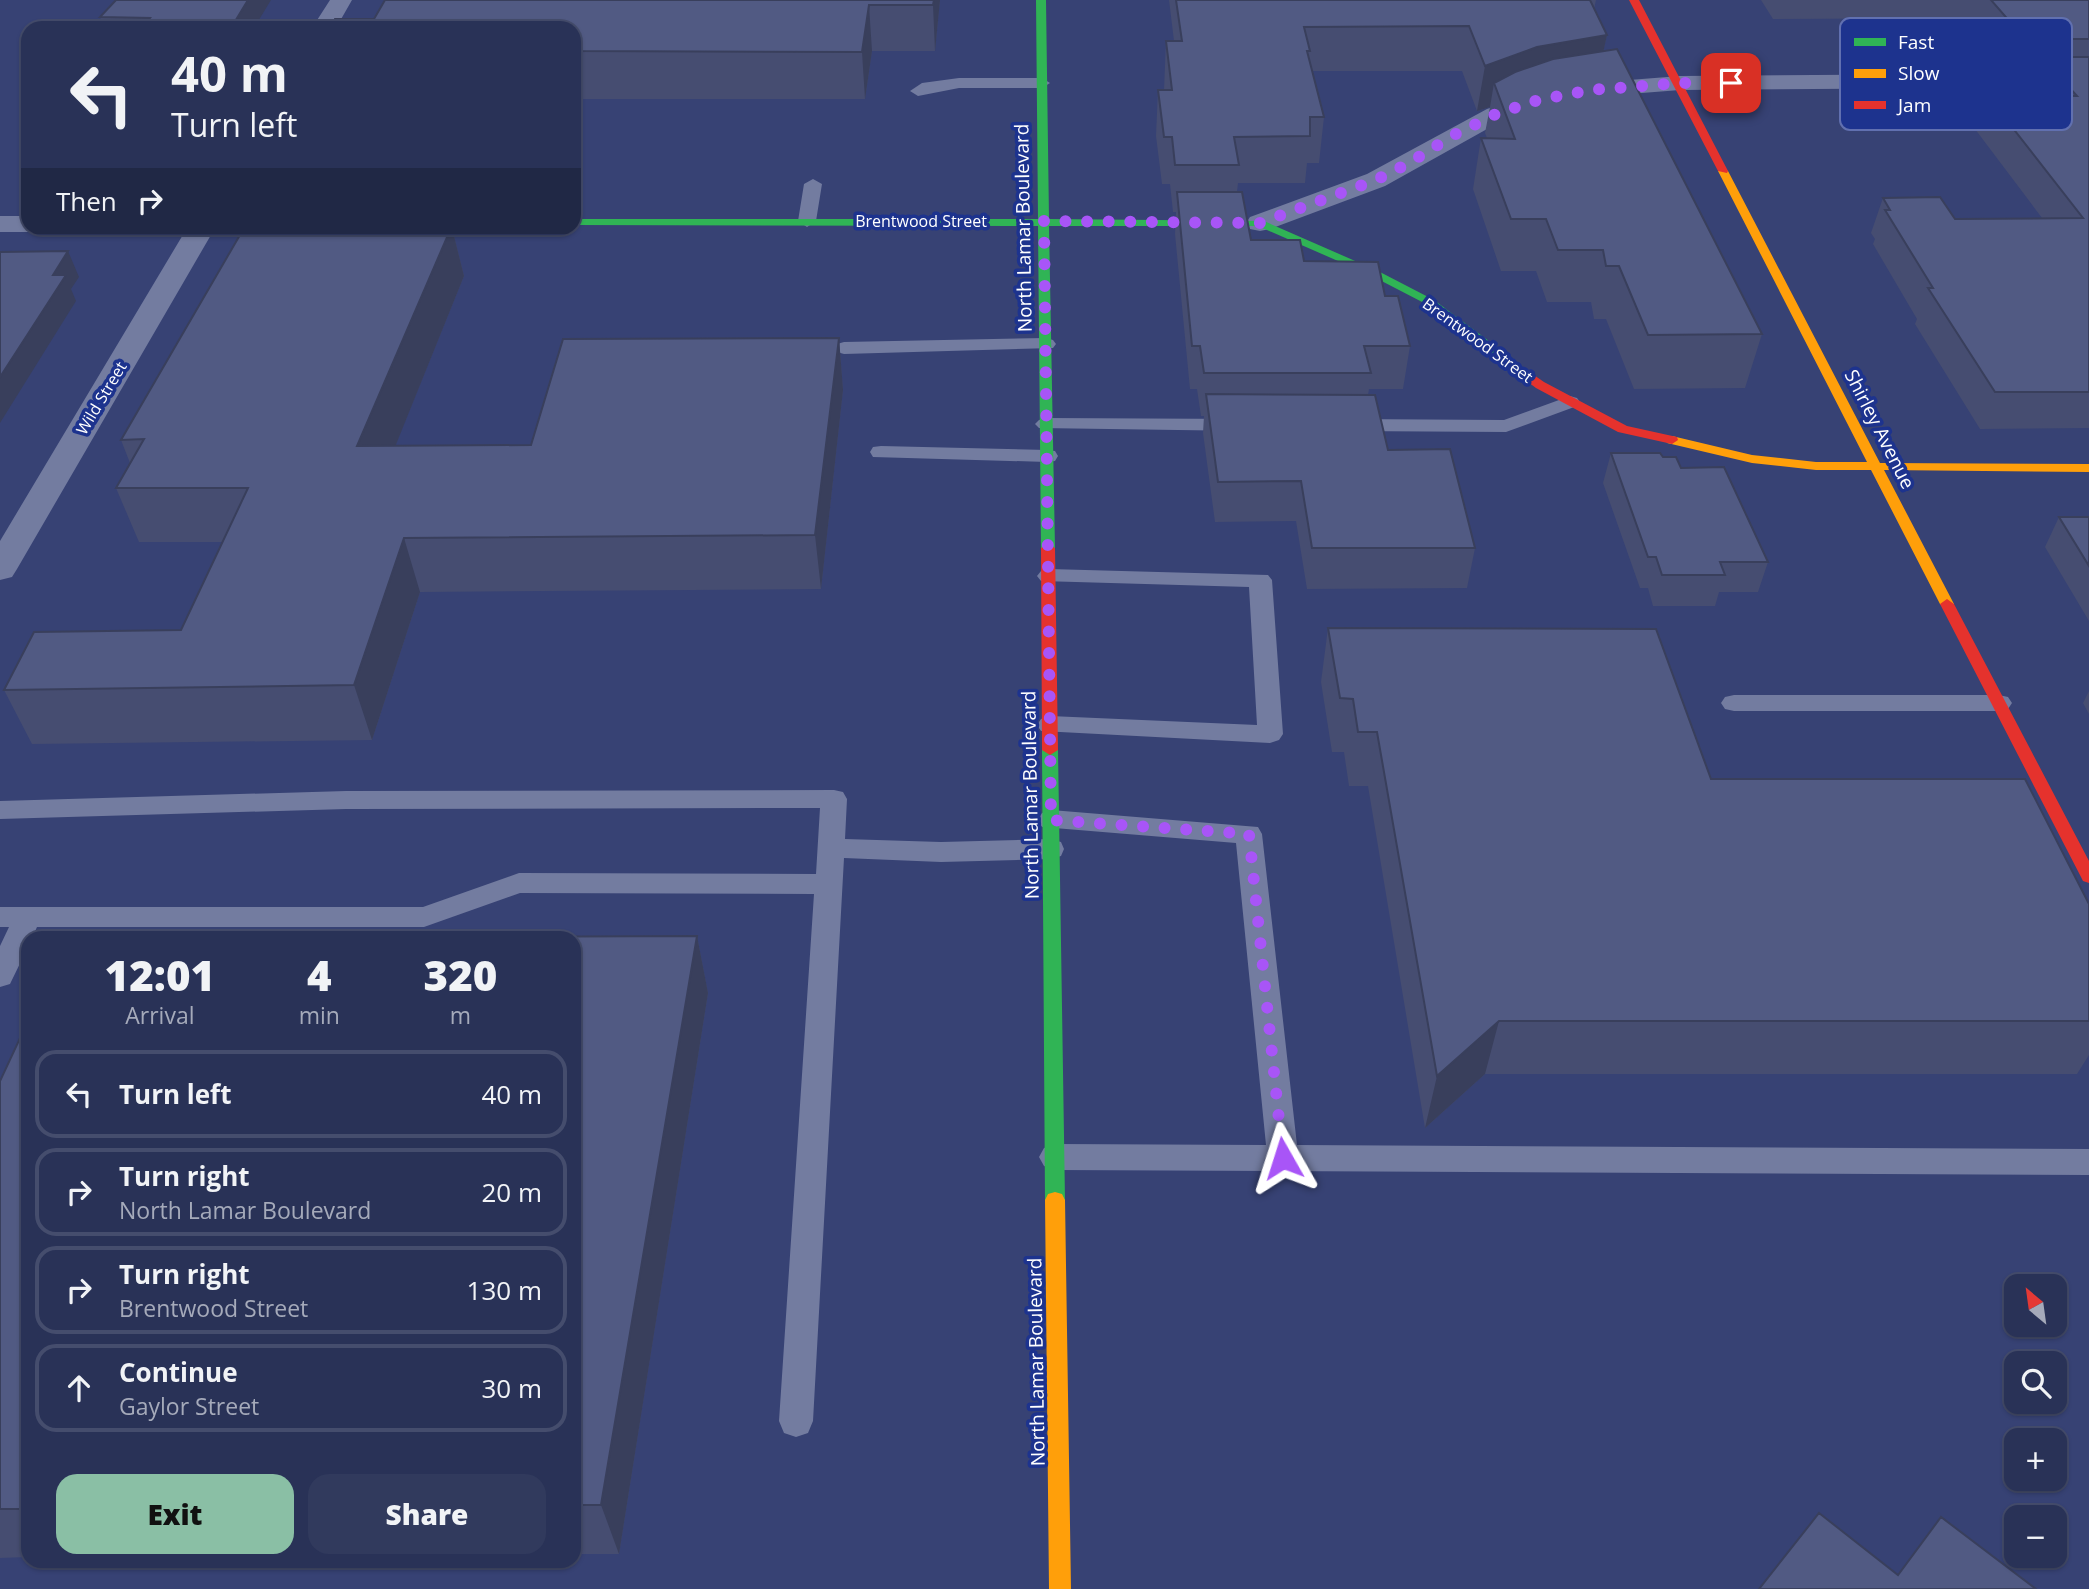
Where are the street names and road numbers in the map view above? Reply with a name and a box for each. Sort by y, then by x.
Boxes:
street label: North Lamar Boulevard [1008,124,1038,332]
street label: Brentwood Street [855,210,987,232]
street label: Brentwood Street [1418,292,1538,388]
street label: Wild Street [71,357,132,439]
street label: Shirley Avenue [1839,365,1921,493]
street label: North Lamar Boulevard [1015,691,1045,899]
street label: North Lamar Boulevard [1021,1258,1051,1466]

